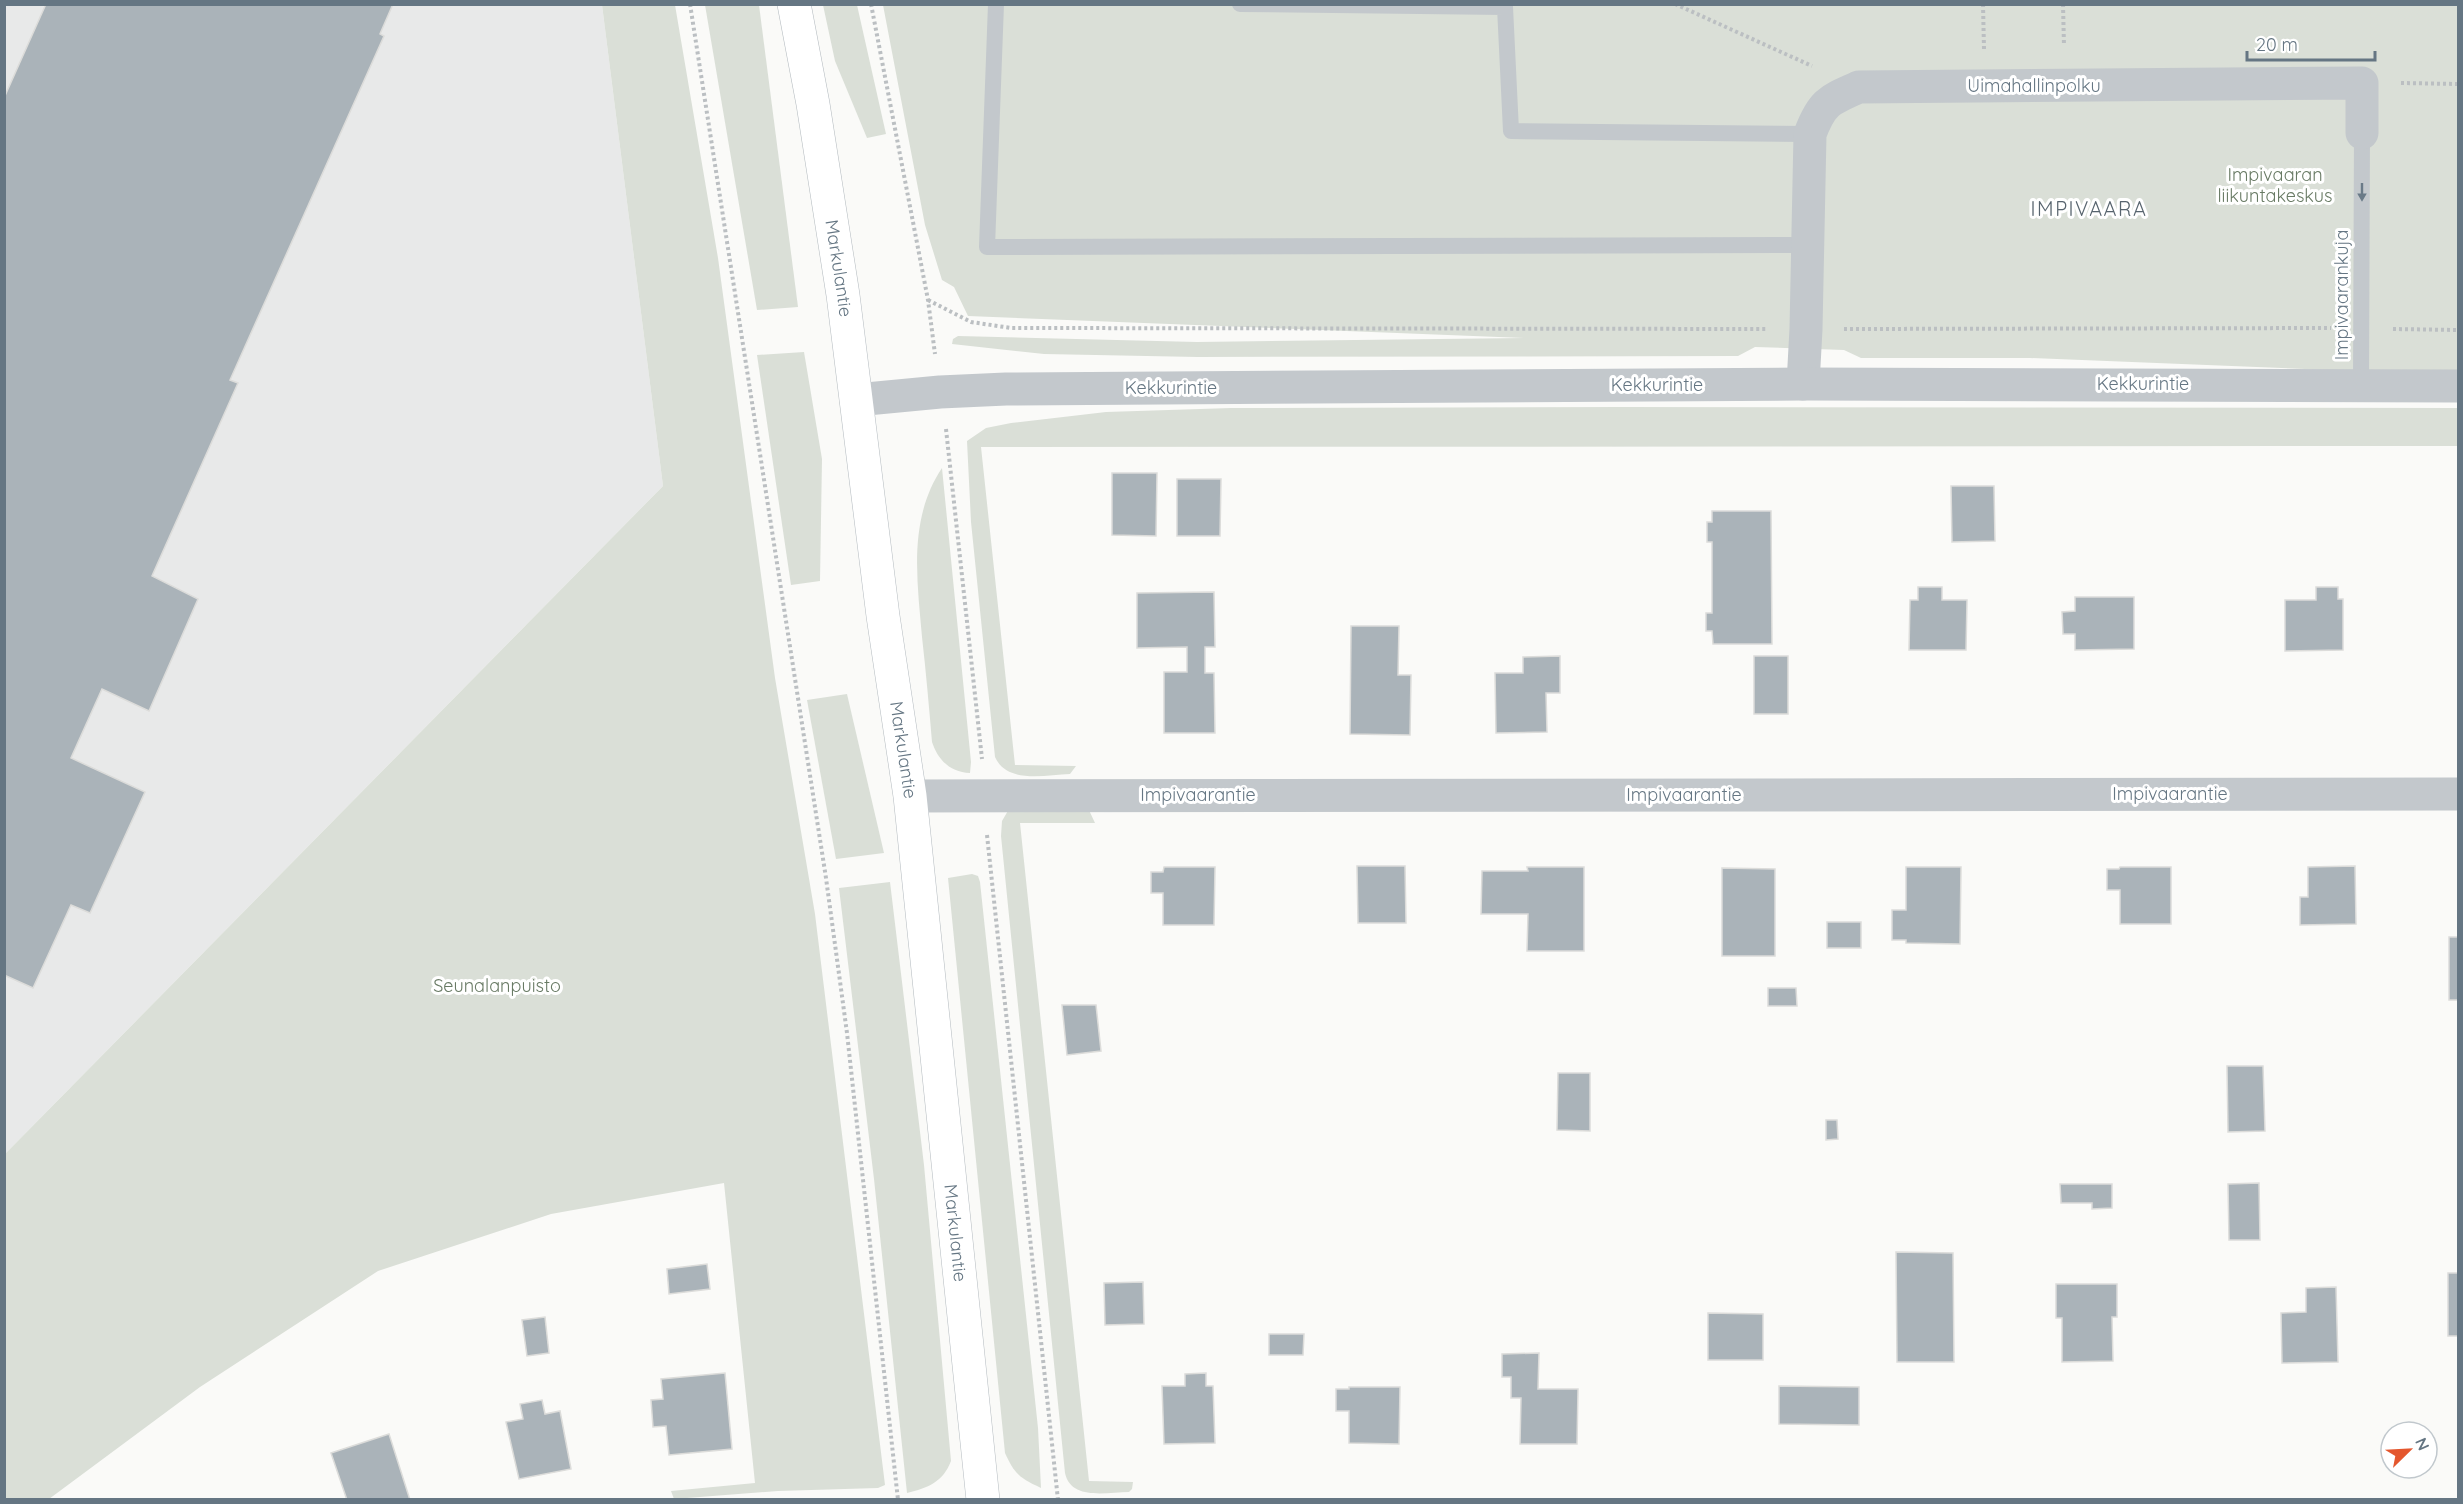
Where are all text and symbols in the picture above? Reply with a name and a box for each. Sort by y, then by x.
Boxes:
scale bar [2247,24,2374,62]
text: 20 m [2256,33,2298,56]
street label: Uimahallinpolku [1967,74,2101,97]
park label: Impivaaran liikuntakeskus [2217,163,2333,207]
one-way arrow [2357,182,2367,201]
district label: IMPIVAARA [2031,196,2147,221]
street label: Markulantie [820,218,858,318]
street label: Impivaarankuja [2330,230,2353,360]
street label: Kekkurintie [2097,372,2189,395]
street label: Kekkurintie [1611,373,1703,396]
street label: Kekkurintie [1125,376,1217,399]
street label: Markulantie [885,700,922,800]
street label: Impivaarantie [2112,782,2228,805]
street label: Impivaarantie [1140,783,1256,806]
street label: Impivaarantie [1626,783,1742,806]
park label: Seunalanpuisto [433,974,561,997]
street label: Markulantie [939,1183,972,1283]
north arrow [2379,1420,2439,1480]
text: N [2411,1434,2434,1453]

